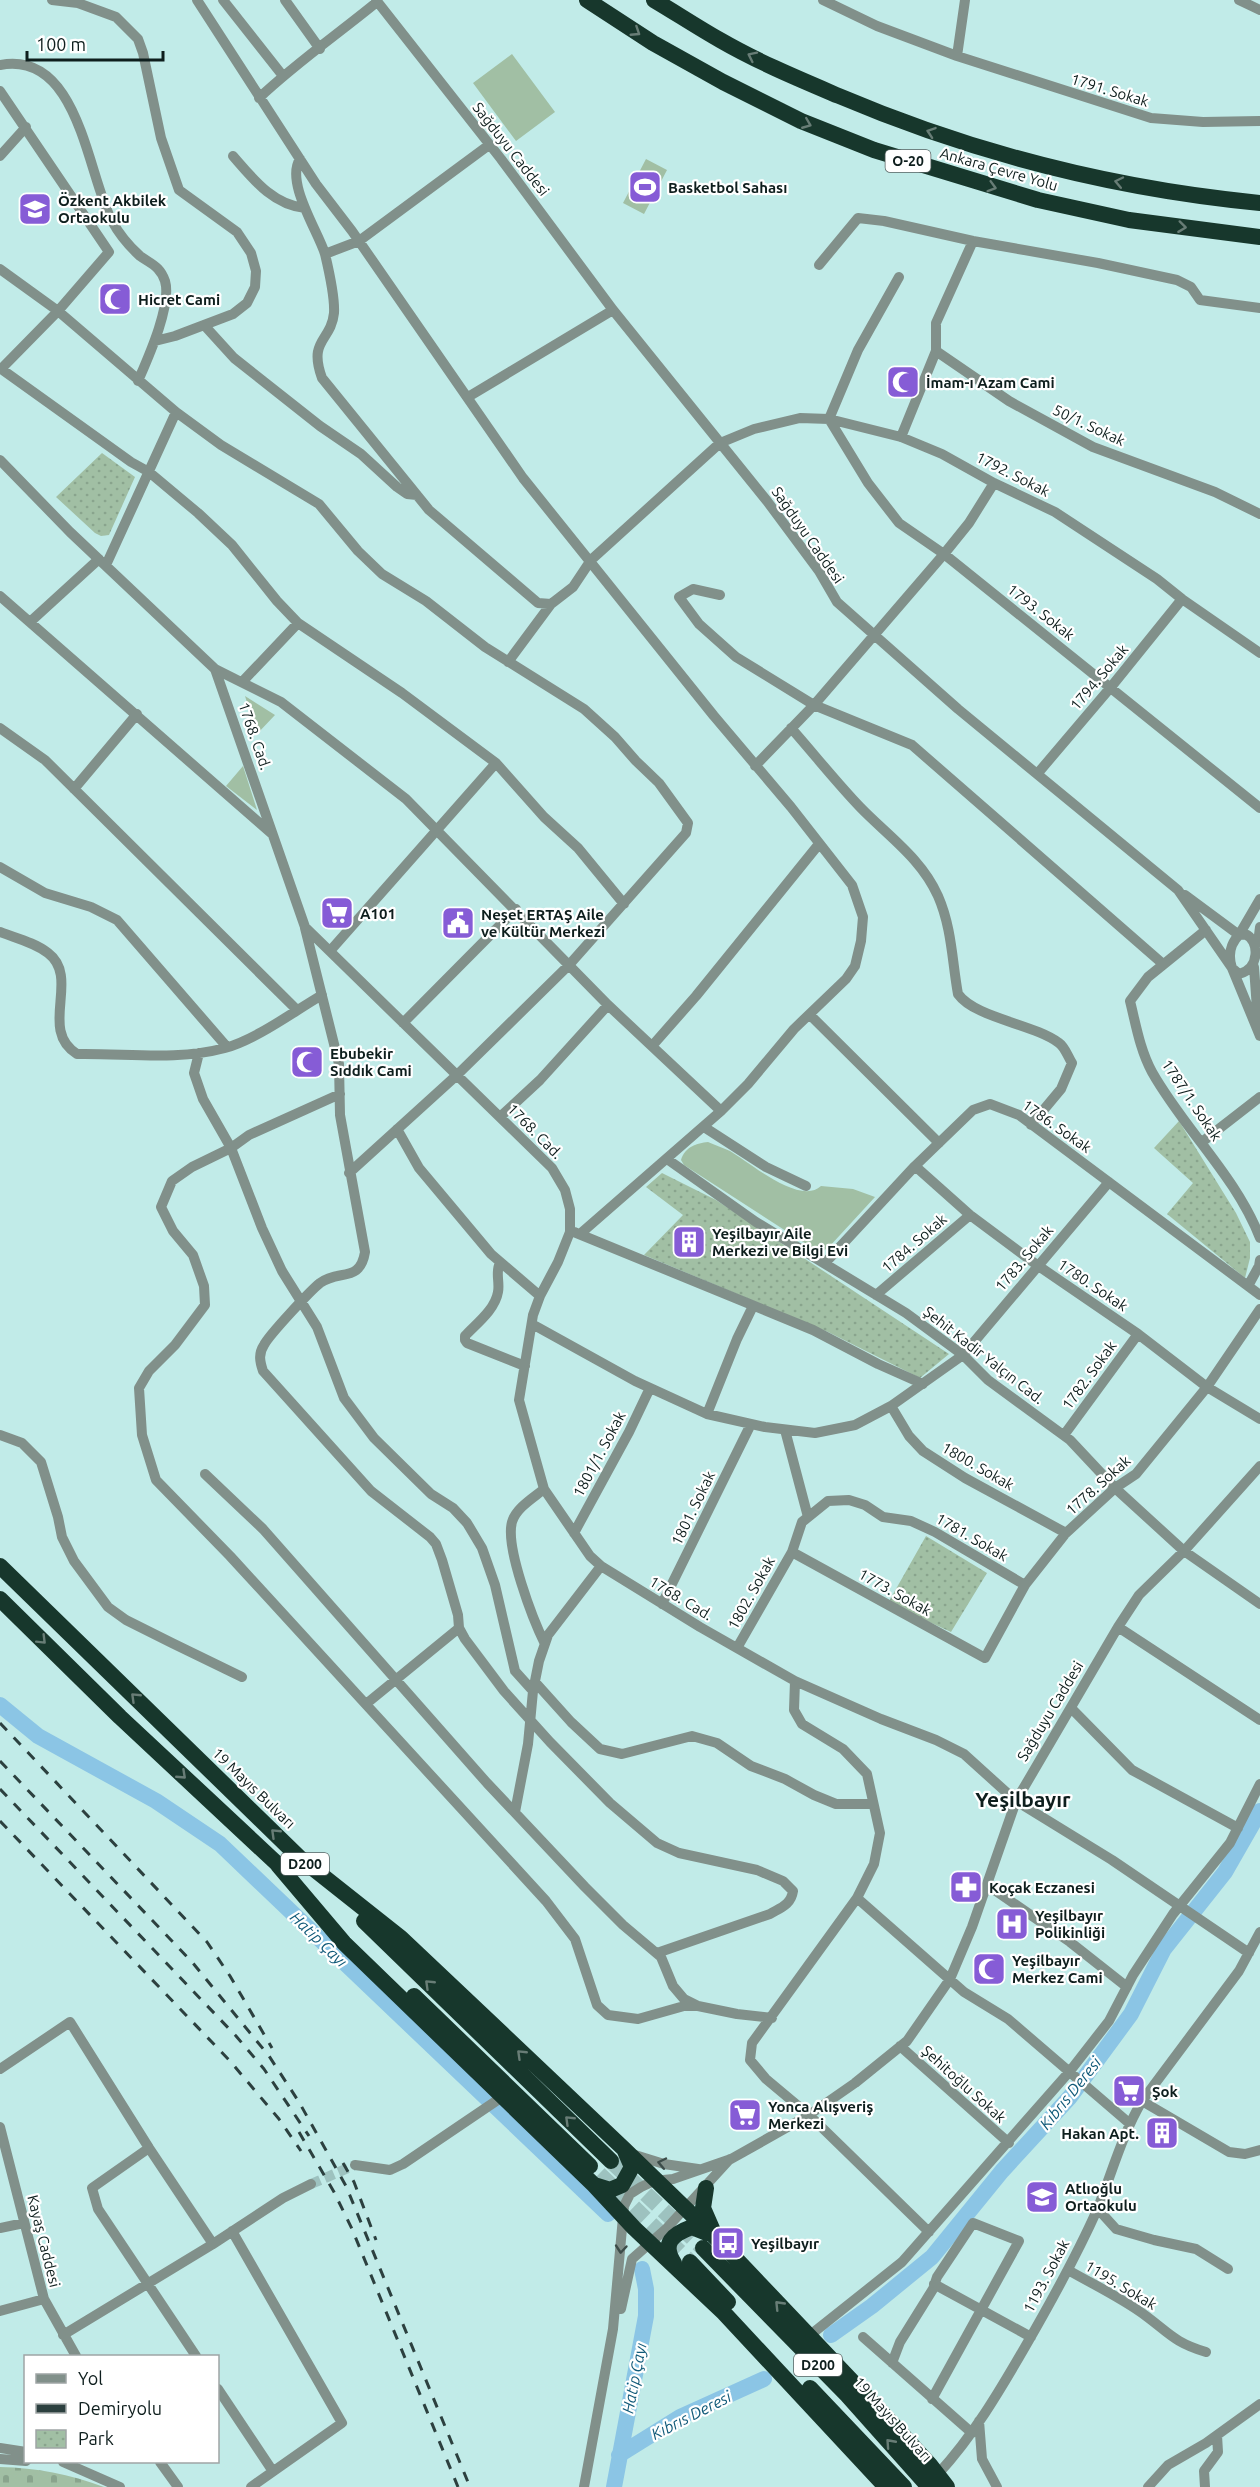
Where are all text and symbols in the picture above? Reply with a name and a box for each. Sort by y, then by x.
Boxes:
scale bar [27,24,164,62]
one-way arrow [630,24,640,36]
text: 100 m [36,34,86,54]
one-way arrow [747,52,758,63]
street label: 1791. Sokak [1069,70,1151,110]
street label: Sağduyu Caddesi [469,99,553,199]
one-way arrow [801,117,812,129]
one-way arrow [926,127,937,140]
street label: Ankara Çevre Yolu [938,144,1060,194]
road number: O-20 [886,150,930,172]
sports icon: Basketbol Sahası [627,169,663,205]
one-way arrow [1114,177,1124,190]
place label: Basketbol Sahası [668,179,787,196]
one-way arrow [986,180,997,192]
school or university icon: Özkent Akbilek Ortaokulu [17,191,53,227]
place label: Özkent Akbilek Ortaokulu [58,192,167,226]
one-way arrow [1178,220,1187,233]
mosque icon: Hicret Cami [97,281,133,317]
place label: Hicret Cami [138,291,220,308]
mosque icon: İmam-ı Azam Cami [885,364,921,400]
place label: İmam-ı Azam Cami [926,374,1055,391]
street label: 50/1. Sokak [1050,401,1128,449]
street label: 1792. Sokak [973,448,1053,500]
street label: Sağduyu Caddesi [768,484,848,586]
street label: 1793. Sokak [1004,581,1078,644]
street label: 1794. Sokak [1067,640,1132,713]
street label: 1768. Cad. [236,700,274,772]
supermarket icon: A101 [319,895,355,931]
place label: A101 [360,905,396,922]
public building icon: Neşet ERTAŞ Aile ve Kültür Merkezi [440,905,476,941]
place label: Neşet ERTAŞ Aile ve Kültür Merkezi [481,906,605,940]
mosque icon: Ebubekir Sıddık Cami [289,1044,325,1080]
place label: Ebubekir Sıddık Cami [330,1045,412,1079]
street label: 1787/1. Sokak [1159,1056,1226,1144]
street label: 1786. Sokak [1019,1096,1095,1156]
street label: 1768. Cad. [504,1100,566,1162]
street label: 1784. Sokak [878,1210,950,1276]
street label: 1783. Sokak [992,1221,1057,1294]
building icon: Yeşilbayır Aile Merkezi ve Bilgi Evi [671,1224,707,1260]
place label: Yeşilbayır Aile Merkezi ve Bilgi Evi [712,1225,848,1259]
street label: 1780. Sokak [1055,1255,1131,1315]
street label: Şehit Kadir Yalçın Cad. [921,1303,1047,1407]
street label: 1782. Sokak [1058,1337,1120,1413]
street label: 1801/1. Sokak [569,1408,629,1500]
street label: 1800. Sokak [939,1439,1017,1494]
street label: 1778. Sokak [1062,1451,1134,1518]
street label: 1801. Sokak [668,1468,718,1548]
street label: 1781. Sokak [933,1510,1011,1565]
street label: 1802. Sokak [724,1553,778,1632]
street label: 1773. Sokak [856,1565,935,1619]
street label: 1768. Cad. [646,1573,716,1623]
one-way arrow [34,1633,45,1644]
street label: Sağduyu Caddesi [1013,1658,1087,1764]
one-way arrow [131,1694,142,1705]
street label: 19 Mayıs Bulvarı [209,1744,299,1832]
one-way arrow [175,1768,186,1779]
district label: Yeşilbayır [975,1787,1071,1811]
one-way arrow [271,1830,282,1841]
road number: D200 [281,1853,329,1875]
pharmacy icon: Koçak Eczanesi [948,1869,984,1905]
place label: Koçak Eczanesi [989,1879,1095,1897]
hospital icon: Yeşilbayır Polikinliği [994,1906,1030,1942]
place label: Yeşilbayır Polikinliği [1035,1907,1105,1941]
water label: Hatip Çayı [287,1908,351,1970]
mosque icon: Yeşilbayır Merkez Cami [971,1951,1007,1987]
place label: Yeşilbayır Merkez Cami [1012,1952,1103,1986]
one-way arrow [426,1980,436,1991]
street label: Şehitoğlu Sokak [919,2042,1010,2126]
one-way arrow [518,2050,529,2061]
water label: Kıbrıs Deresi [1036,2053,1105,2133]
supermarket icon: Şok [1111,2073,1147,2109]
place label: Şok [1152,2083,1179,2101]
supermarket icon: Yonca Alışveriş Merkezi [727,2097,763,2133]
place label: Yonca Alışveriş Merkezi [768,2098,873,2132]
building icon: Hakan Apt. [1144,2115,1180,2151]
one-way arrow [566,2116,576,2127]
place label: Hakan Apt. [1061,2125,1139,2142]
one-way arrow [657,2157,667,2170]
school or university icon: Atlıoğlu Ortaokulu [1024,2179,1060,2215]
place label: Atlıoğlu Ortaokulu [1065,2180,1137,2214]
street label: Kayaş Caddesi [24,2193,64,2289]
bus stop icon: Yeşilbayır [710,2225,746,2261]
place label: Yeşilbayır [751,2235,820,2253]
street label: 1193. Sokak [1020,2236,1073,2316]
one-way arrow [614,2244,627,2253]
street label: 1195. Sokak [1082,2257,1160,2313]
one-way arrow [776,2301,787,2312]
water label: Hatip Çayı [618,2341,650,2415]
road number: D200 [794,2354,842,2376]
legend [24,2355,219,2463]
text: Yol [78,2368,103,2388]
street label: 19 Mayıs Bulvarı [850,2373,936,2465]
water label: Kıbrıs Deresi [648,2387,735,2443]
text: Demiryolu [78,2398,162,2418]
text: Park [78,2428,114,2448]
one-way arrow [886,2440,897,2450]

